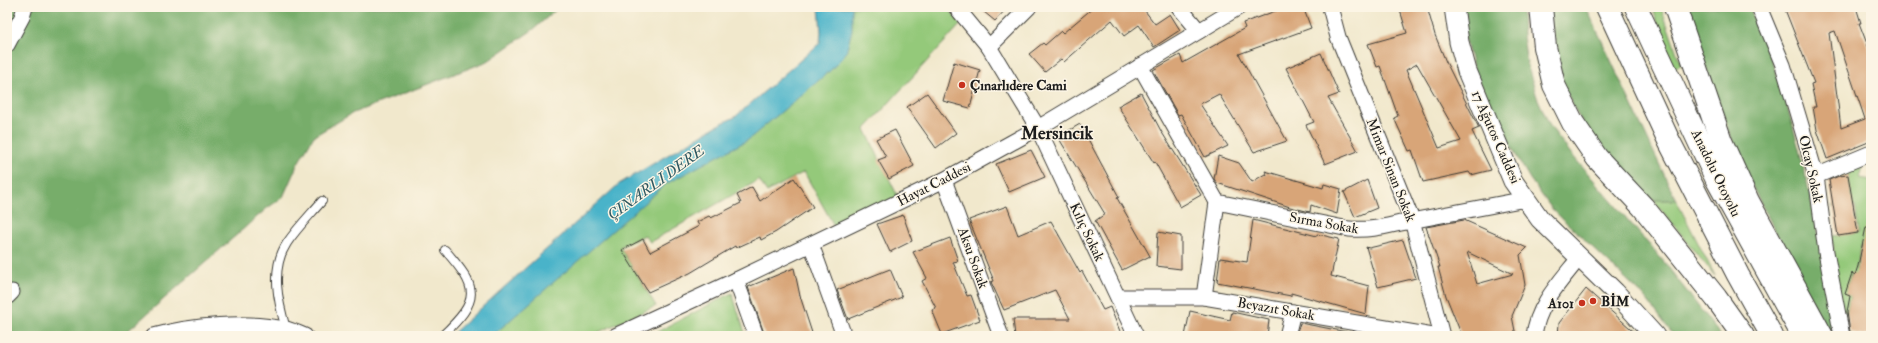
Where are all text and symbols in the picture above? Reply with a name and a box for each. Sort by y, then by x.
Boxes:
place label: Çınarlıdere Cami [970,77,1067,94]
marker: Çınarlıdere Cami [957,80,967,90]
street label: 17 Ağutos Caddesi [1468,88,1524,187]
street label: Mimar Sinan Sokak [1362,116,1420,225]
district label: Mersincik [1020,122,1093,145]
street label: Anadolu Otoyolu [1686,126,1745,220]
street label: Olcay Sokak [1794,134,1827,205]
water label: ÇINARLI DERE [604,141,709,225]
street label: Hayat Caddesi [894,158,974,211]
street label: Kılıç Sokak [1066,200,1108,264]
street label: Sırma Sokak [1288,209,1360,237]
street label: Aksu Sokak [954,224,992,291]
place label: BİM [1601,292,1630,310]
street label: Beyazıt Sokak [1236,294,1316,325]
place label: A101 [1547,295,1574,312]
marker: BİM [1588,296,1598,306]
marker: A101 [1577,298,1587,308]

